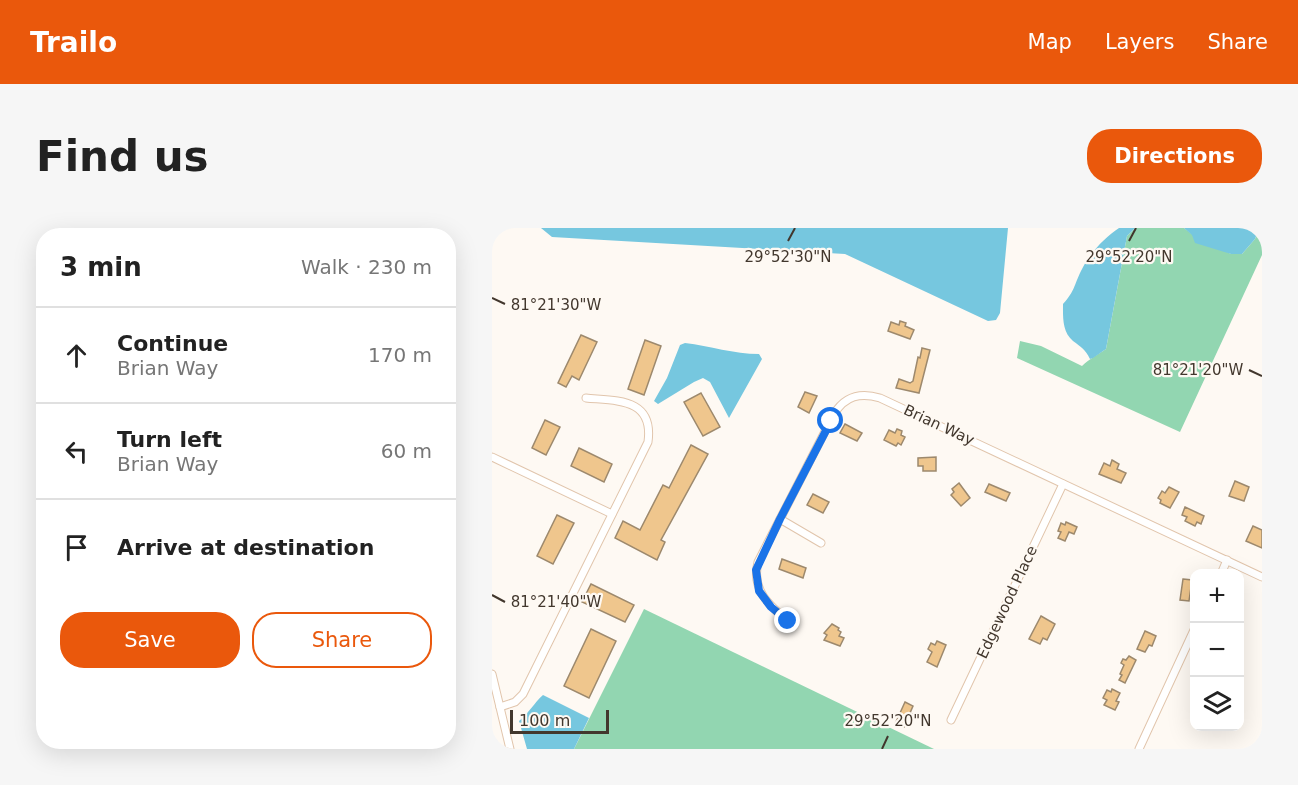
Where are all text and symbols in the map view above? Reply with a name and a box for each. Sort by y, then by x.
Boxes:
text: Trailo [30,26,117,59]
text: Map [1028,30,1072,54]
text: Layers [1105,30,1174,54]
text: Share [1207,30,1268,54]
button: Directions [1087,129,1262,183]
text: Find us [36,132,209,181]
text: 29°52'30"N [744,248,832,266]
text: 29°52'20"N [1085,248,1173,266]
text: 3 min [60,252,142,282]
text: Walk · 230 m [301,255,432,279]
text: 81°21'30"W [511,296,601,314]
text: Continue [117,331,228,356]
icon: ahead [60,339,93,372]
text: 170 m [368,343,432,367]
text: Brian Way [117,356,218,380]
text: 81°21'20"W [1153,361,1243,379]
street label: Brian Way [901,401,977,449]
route start [817,407,843,433]
text: Turn left [117,427,222,452]
icon: left [60,435,93,468]
text: 60 m [381,439,432,463]
text: Brian Way [117,452,218,476]
icon: arrive [60,531,93,564]
text: Arrive at destination [117,535,374,560]
street label: Edgewood Place [973,543,1041,661]
map controls [1190,569,1244,731]
button: + [1190,569,1244,623]
text: 81°21'40"W [511,593,601,611]
route end [774,607,800,633]
button: Save [60,612,240,668]
button: Share [252,612,432,668]
button: − [1190,623,1244,677]
button: layers [1190,677,1244,731]
scale bar [510,707,609,735]
text: 100 m [519,711,570,730]
text: 29°52'20"N [844,712,932,730]

